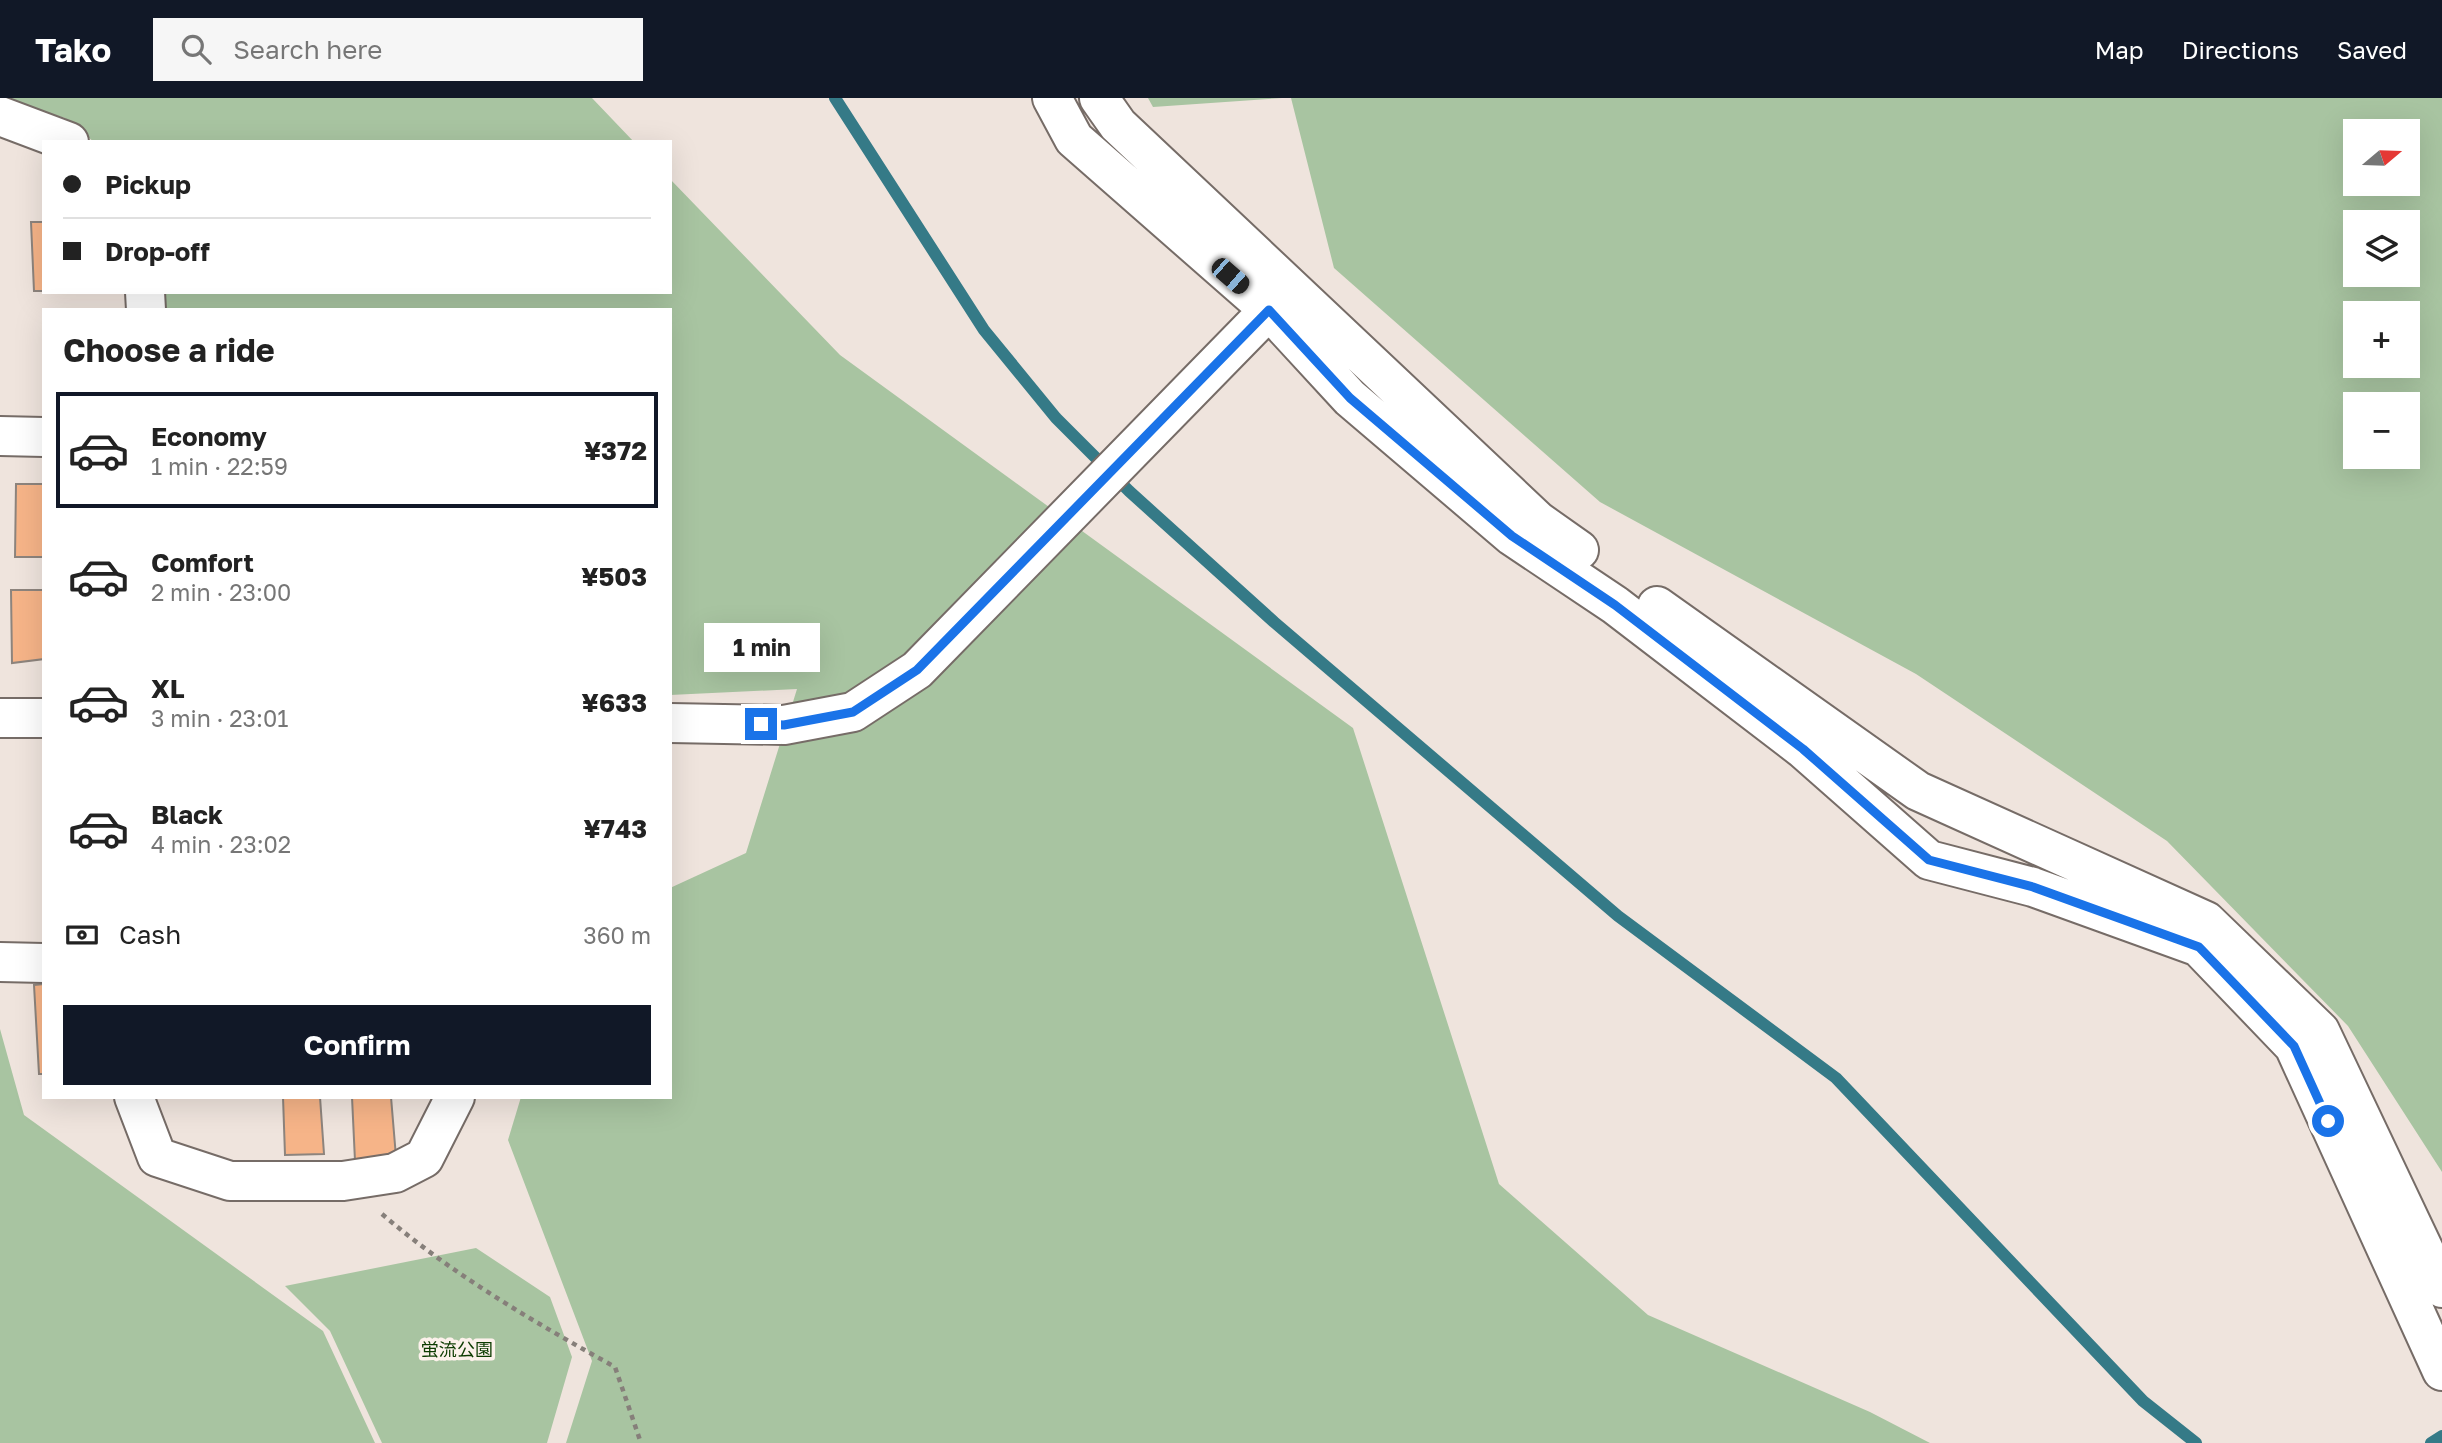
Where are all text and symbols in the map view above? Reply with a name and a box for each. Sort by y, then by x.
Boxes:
search box [153,18,643,81]
text: Tako [35,30,111,69]
icon: search [177,30,215,68]
text: Search here [233,34,382,65]
text: Map [2095,35,2144,64]
text: Directions [2182,35,2299,64]
text: Saved [2337,35,2407,64]
north arrow [2343,119,2420,196]
map controls [2343,119,2420,469]
text: Pickup [105,169,191,200]
button: layers [2343,210,2420,287]
text: Drop-off [105,236,210,267]
car [1208,254,1253,298]
button: + [2343,301,2420,378]
text: Choose a ride [63,331,275,369]
button: − [2343,392,2420,469]
icon: car [67,419,130,482]
text: Economy [151,421,267,452]
text: ¥372 [584,435,647,466]
text: 1 min · 22:59 [151,452,288,480]
icon: car [67,545,130,608]
text: Comfort [151,547,254,578]
text: ¥503 [581,561,647,592]
text: 2 min · 23:00 [151,578,291,606]
callout: 1 min [703,622,819,672]
text: 1 min [733,633,791,661]
icon: car [67,671,130,734]
text: XL [151,673,185,704]
text: ¥633 [582,687,647,718]
text: 3 min · 23:01 [151,704,288,732]
route end [745,708,777,740]
icon: car [67,797,130,860]
text: Black [151,799,223,830]
text: ¥743 [584,813,647,844]
text: 4 min · 23:02 [151,830,291,858]
icon: cash [63,916,101,954]
text: Cash [119,919,181,950]
text: 360 m [583,921,651,949]
button: Confirm [63,1005,651,1085]
route start [2312,1105,2344,1137]
park label: 蛍流公園 [421,1338,493,1360]

